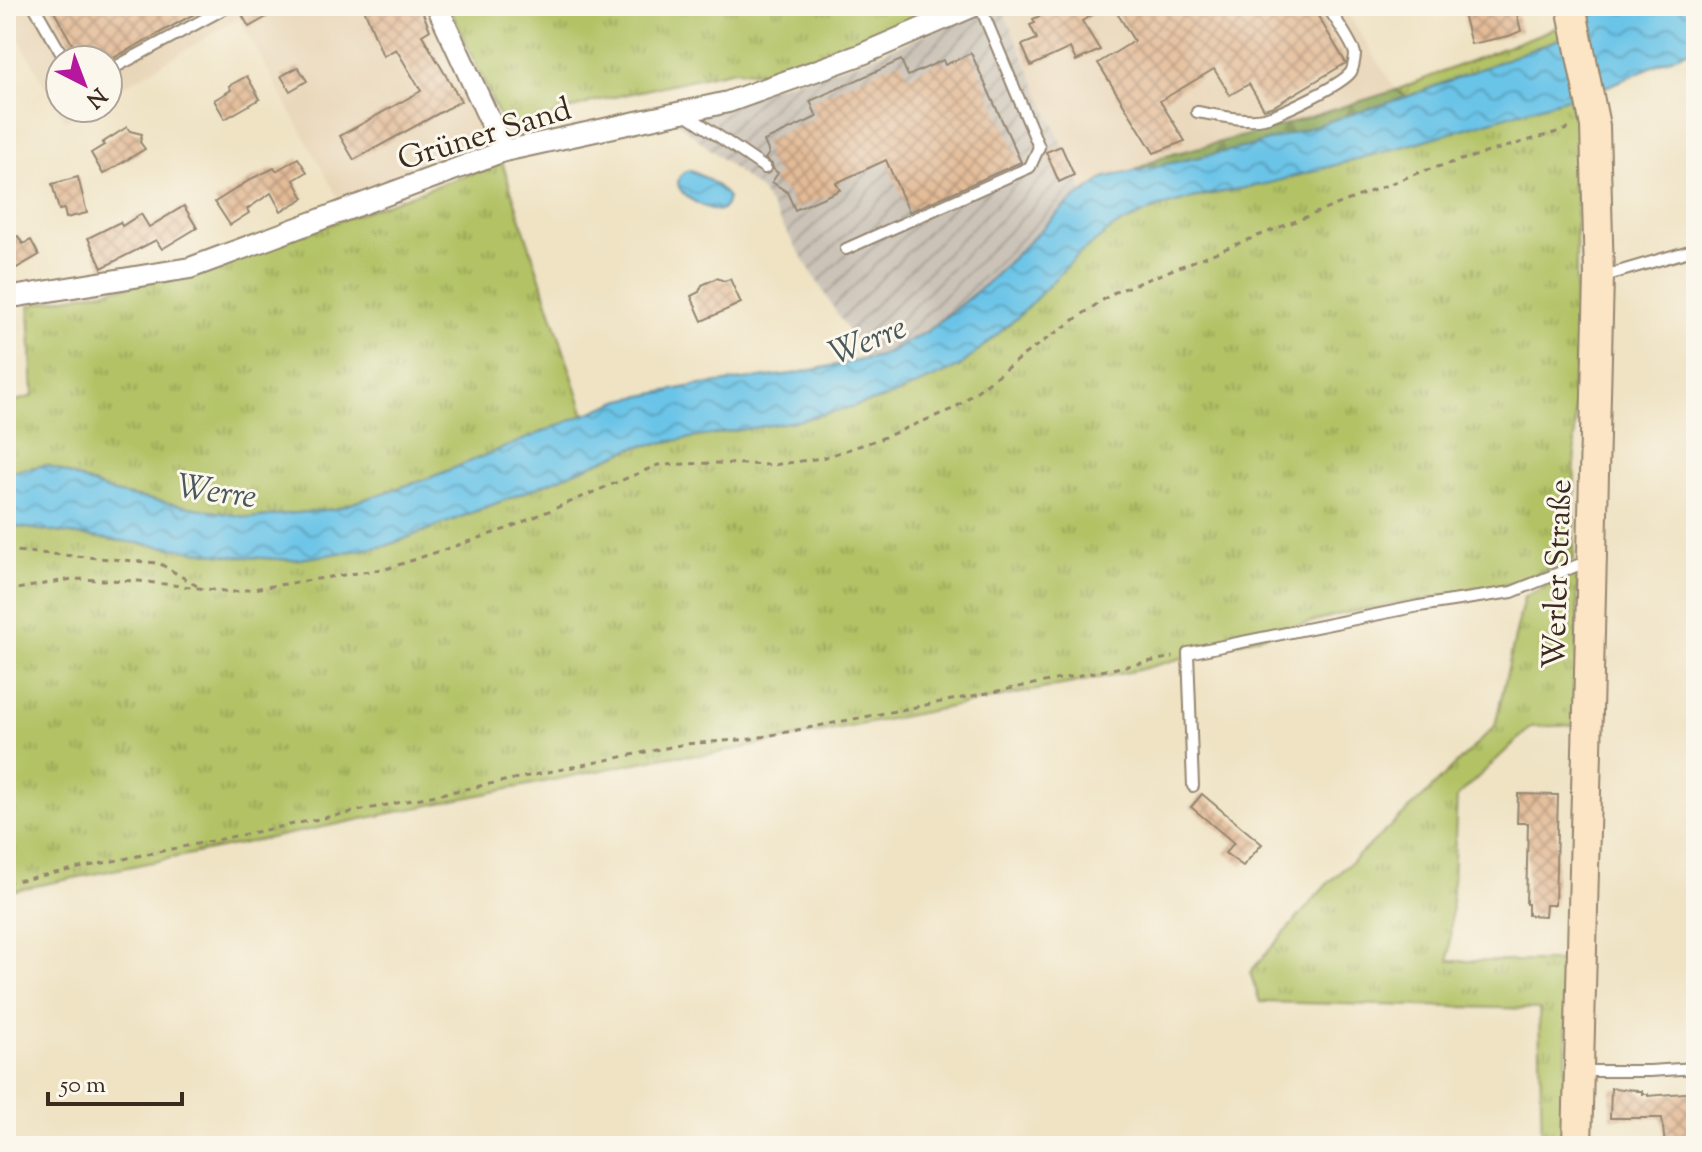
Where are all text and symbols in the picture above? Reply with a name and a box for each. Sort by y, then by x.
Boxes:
north arrow [44,44,124,124]
text: N [78,79,113,115]
street label: Grüner Sand [392,88,577,184]
water label: Werre [822,305,915,380]
water label: Werre [174,464,259,523]
street label: Werler Straße [1533,478,1585,670]
scale bar [48,1056,182,1106]
text: 50 m [58,1069,106,1103]

